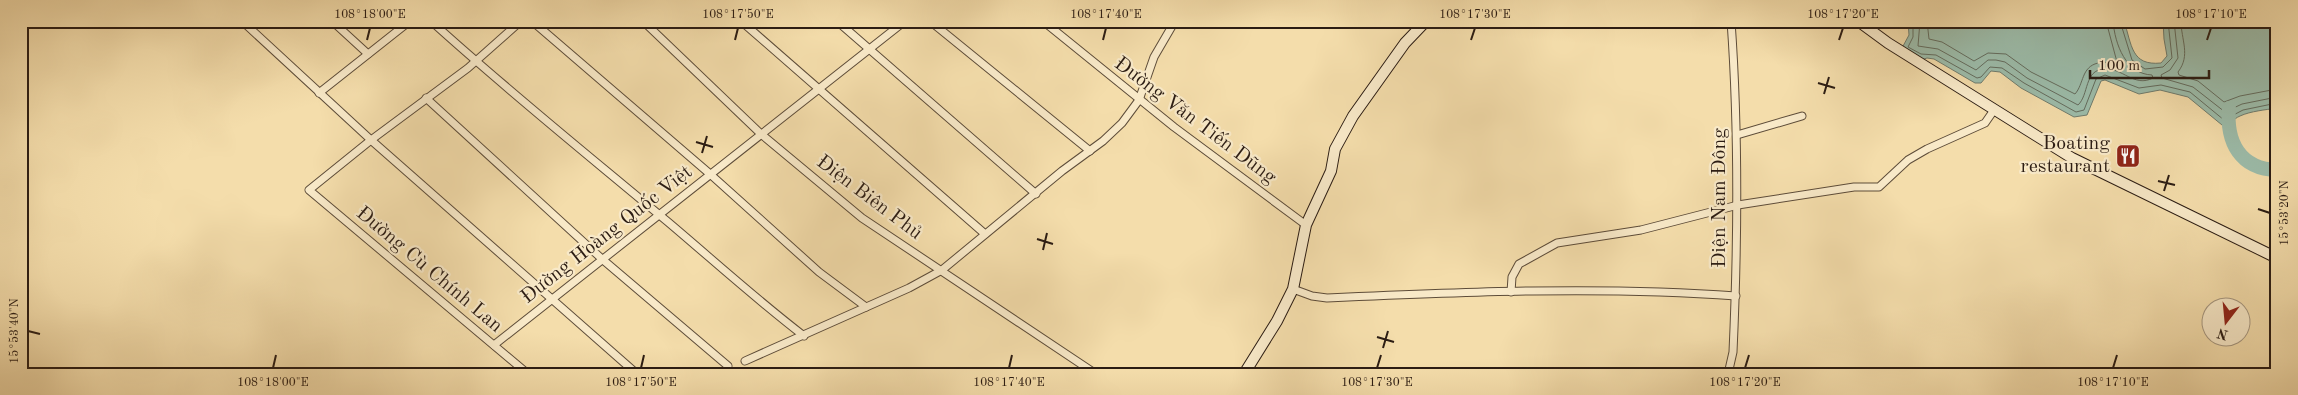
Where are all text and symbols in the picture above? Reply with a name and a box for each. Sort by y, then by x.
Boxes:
text: 108°17'50"E [702,8,774,21]
text: 108°18'00"E [334,9,406,21]
text: 108°17'40"E [1070,9,1142,21]
text: 108°17'30"E [1439,9,1511,21]
text: 108°17'20"E [1807,9,1879,21]
text: 108°17'10"E [2175,9,2247,21]
scale bar [2090,48,2209,80]
street label: Đường Văn Tiến Dũng [1110,54,1280,188]
text: 100 m [2098,59,2140,74]
street label: Điện Nam Đông [1710,128,1730,268]
place label: Boating restaurant [2020,134,2110,177]
restaurant icon: Boating restaurant [2115,143,2141,169]
street label: Điện Biên Phủ [813,152,926,244]
street label: Đường Hoàng Quốc Việt [518,162,696,308]
text: 15°53'20"N [2278,180,2291,246]
street label: Đường Cù Chính Lan [352,203,506,337]
text: 15°53'40"N [8,298,21,364]
north arrow [2200,298,2250,348]
text: N [2215,325,2230,342]
text: 108°17'50"E [605,376,677,389]
text: 108°18'00"E [237,377,309,389]
text: 108°17'40"E [973,377,1045,389]
text: 108°17'30"E [1341,377,1413,389]
text: 108°17'20"E [1709,377,1781,389]
text: 108°17'10"E [2077,377,2149,389]

